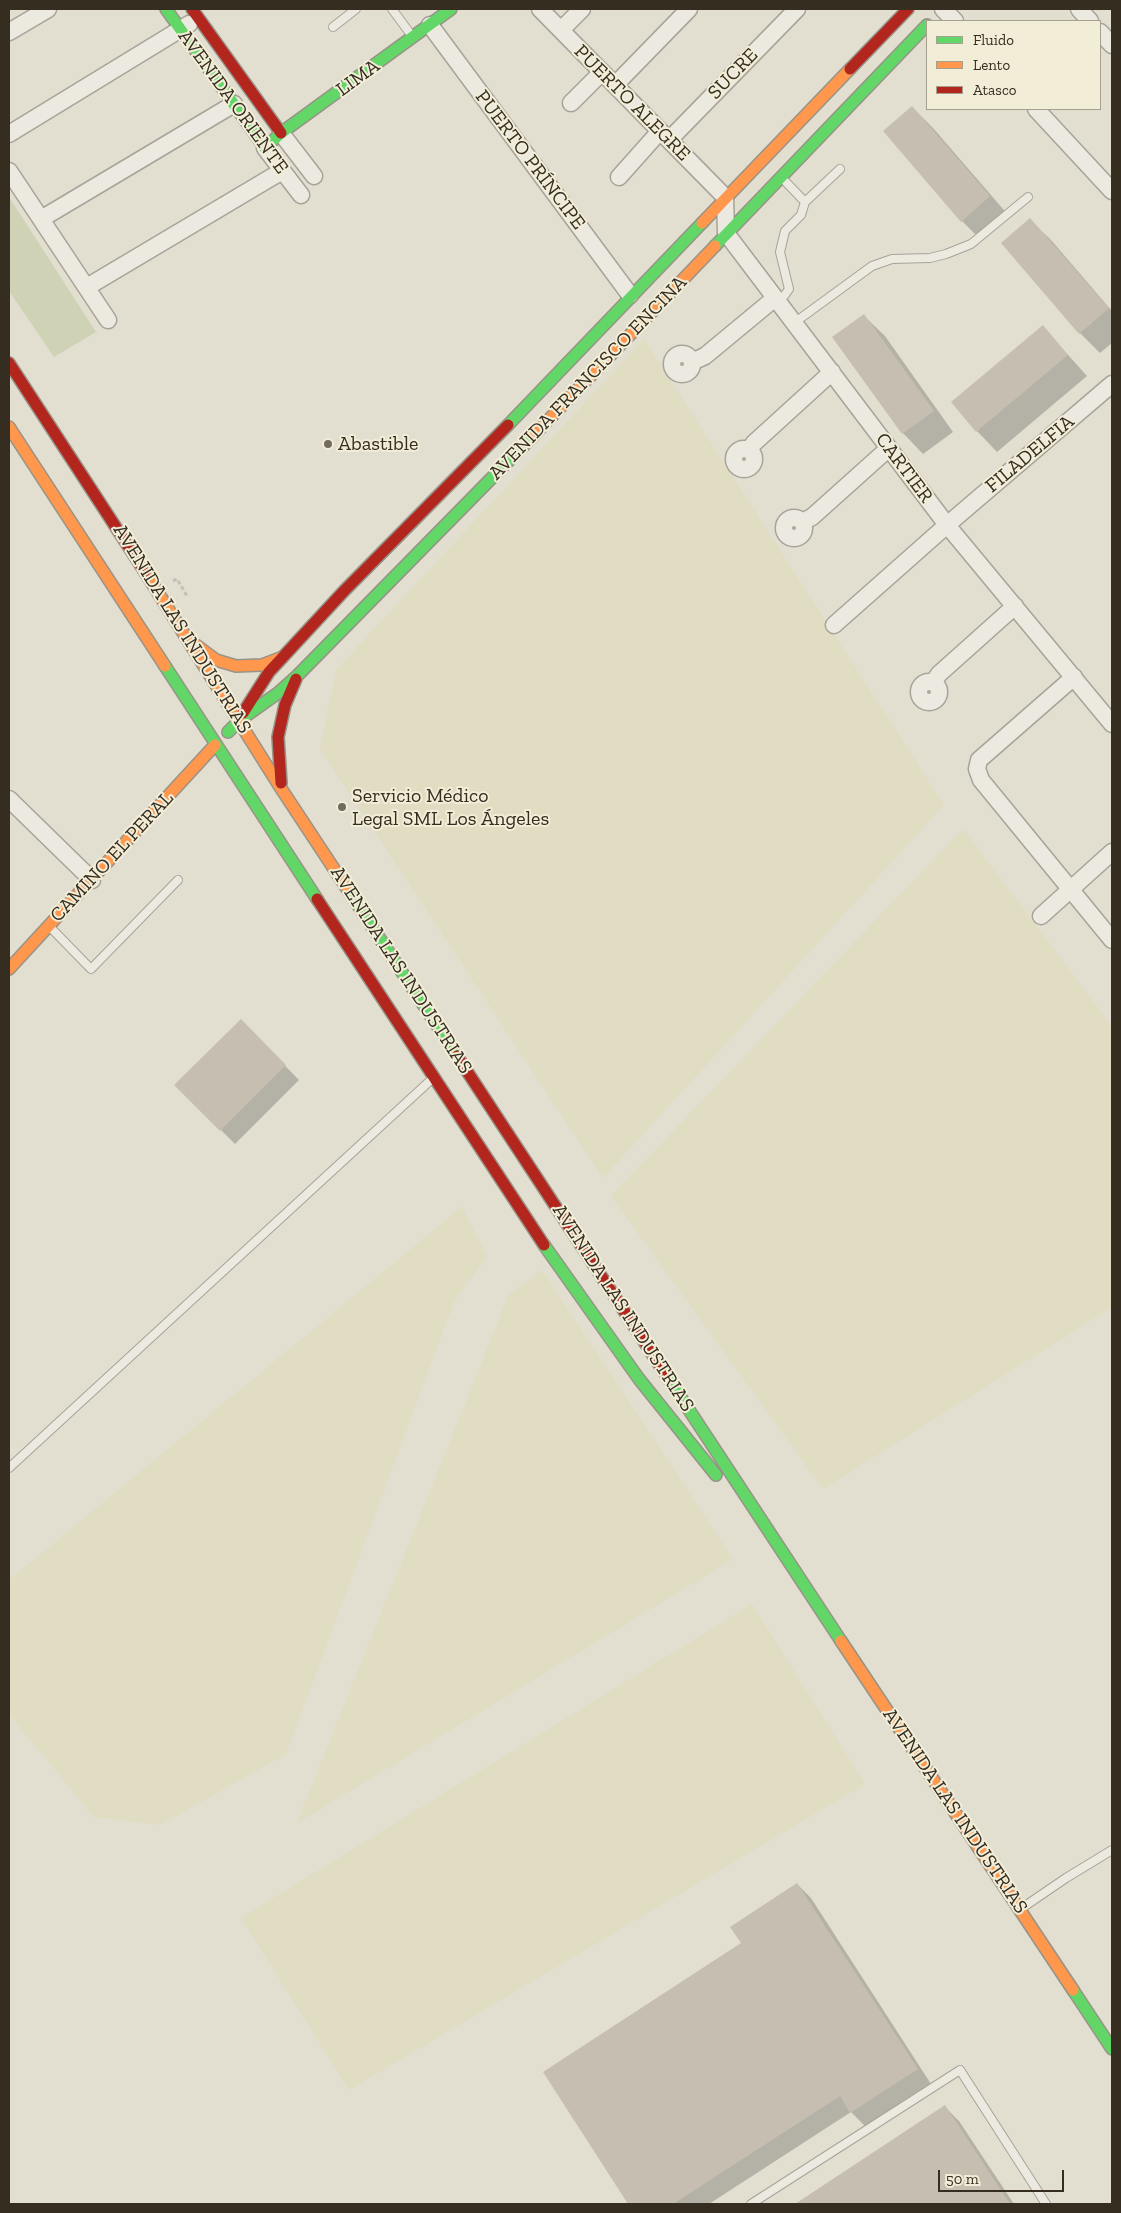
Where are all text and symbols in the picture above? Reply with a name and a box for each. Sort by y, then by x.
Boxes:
legend [926,20,1101,110]
street label: AVENIDA ORIENTE [173,25,293,179]
text: Fluido [973,31,1014,49]
street label: PUERTO ALEGRE [569,40,695,166]
street label: SUCRE [703,43,763,105]
street label: LIMA [332,54,384,102]
text: Lento [973,56,1010,74]
text: Atasco [973,81,1017,99]
street label: PUERTO PRÍNCIPE [470,86,590,234]
street label: AVENIDA FRANCISCO ENCINA [484,271,692,485]
street label: FILADELFIA [981,410,1079,498]
street label: CARTIER [870,428,938,508]
place label: Abastible [338,432,418,456]
marker: Abastible [322,438,334,450]
street label: AVENIDA LAS INDUSTRIAS [108,520,256,738]
place label: Servicio Médico Legal SML Los Ángeles [352,784,549,831]
street label: CAMINO EL PERAL [45,787,179,927]
marker: Servicio Médico Legal SML Los Ángeles [336,801,348,813]
street label: AVENIDA LAS INDUSTRIAS [325,862,477,1078]
street label: AVENIDA LAS INDUSTRIAS [547,1200,699,1416]
street label: AVENIDA LAS INDUSTRIAS [877,1704,1033,1918]
scale bar [941,2160,1067,2192]
text: 50 m [946,2170,979,2188]

